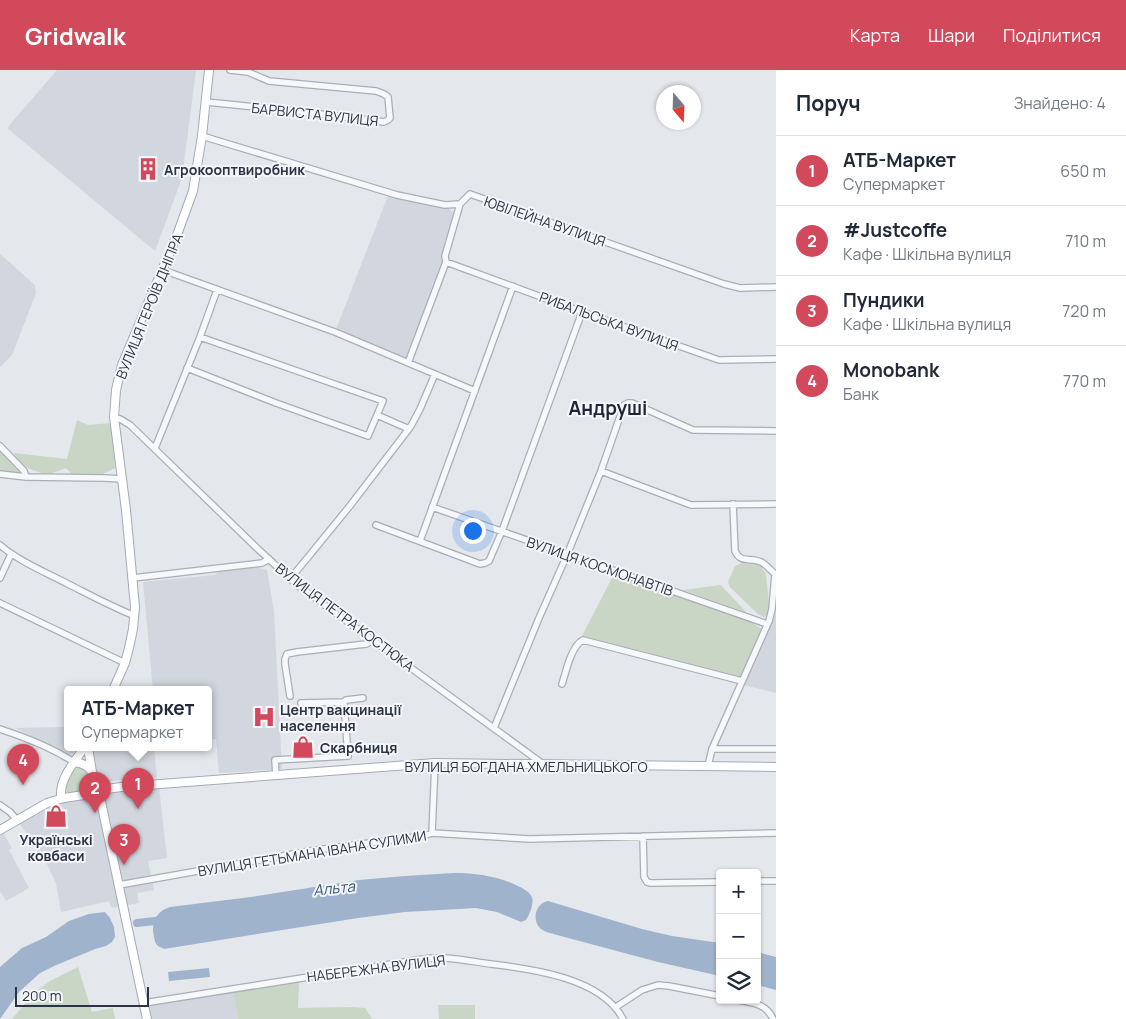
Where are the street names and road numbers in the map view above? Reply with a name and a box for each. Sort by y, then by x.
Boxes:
street label: БАРВИСТА ВУЛИЦЯ [251,98,379,130]
street label: ЮВІЛЕЙНА ВУЛИЦЯ [482,191,608,251]
street label: ВУЛИЦЯ ГЕРОЇВ ДНІПРА [111,230,187,382]
street label: РИБАЛЬСЬКА ВУЛИЦЯ [537,287,681,355]
street label: ВУЛИЦЯ КОСМОНАВТІВ [524,532,676,600]
street label: ВУЛИЦЯ ПЕТРА КОСТЮКА [272,559,418,676]
street label: ВУЛИЦЯ БОГДАНА ХМЕЛЬНИЦЬКОГО [404,757,648,776]
street label: ВУЛИЦЯ ГЕТЬМАНА ІВАНА СУЛИМИ [196,826,428,880]
street label: НАБЕРЕЖНА ВУЛИЦЯ [306,950,446,986]

